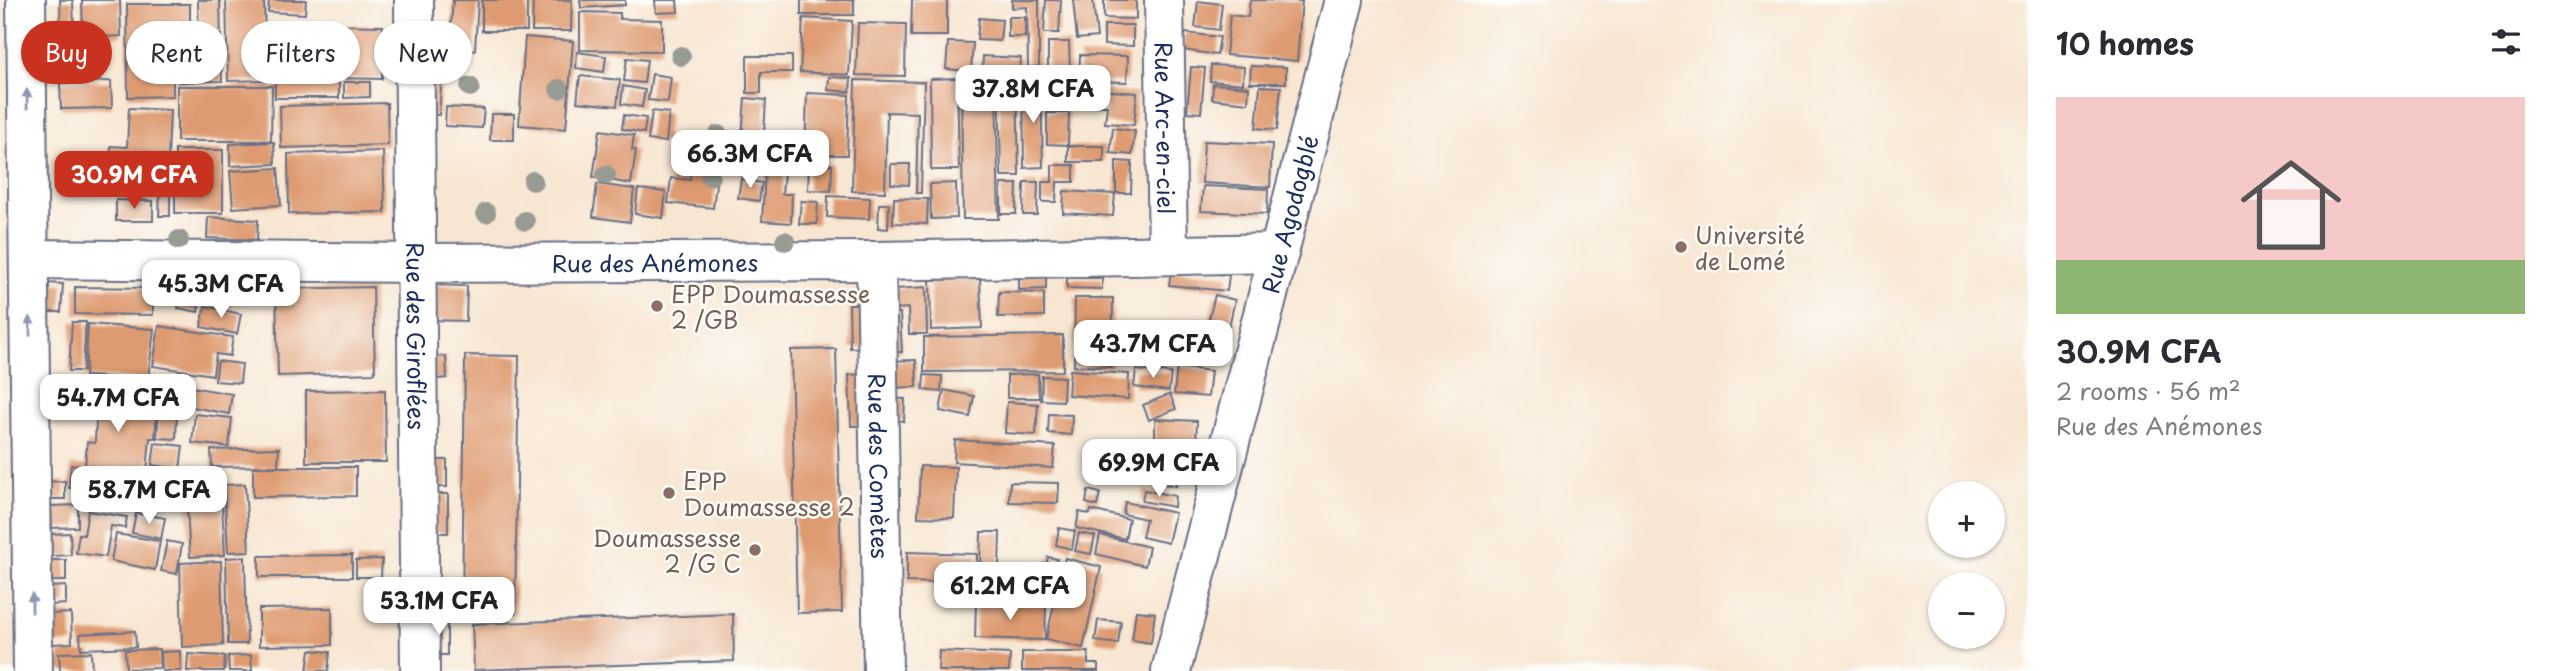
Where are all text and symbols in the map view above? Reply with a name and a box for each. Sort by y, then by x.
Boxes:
text: 10 homes [2056,20,2194,65]
chip: Buy [21,21,112,84]
chip: Rent [126,21,227,84]
chip: Filters [241,21,360,84]
chip: New [374,21,472,84]
icon: filters [2487,23,2525,61]
street label: Rue Arc-en-ciel [1147,42,1185,214]
pin: 37.8M CFA [953,66,1113,125]
text: 37.8M CFA [971,70,1095,105]
one-way arrow [22,88,33,110]
pin: 66.3M CFA [670,130,830,190]
street label: Rue Agodogblé [1252,131,1326,297]
text: 66.3M CFA [687,135,813,170]
icon: home [2228,142,2354,268]
pin: 30.9M CFA [54,152,214,211]
text: 30.9M CFA [70,156,198,191]
place label: Université de Lomé [1695,217,1805,278]
marker: Université de Lomé [1673,239,1689,255]
street label: Rue des Giroflées [399,242,435,430]
street label: Rue des Anémones [552,244,758,280]
pin: 45.3M CFA [141,260,301,320]
text: 45.3M CFA [158,265,284,300]
place label: EPP Doumassesse 2 /GB [671,276,870,337]
marker: EPP Doumassesse 2 /GB [649,298,665,314]
one-way arrow [24,315,36,337]
pin: 43.7M CFA [1073,320,1233,380]
text: 43.7M CFA [1090,325,1216,360]
text: 30.9M CFA [2056,328,2222,373]
street label: Rue des Comètes [860,373,899,559]
text: 2 rooms · 56 m² [2056,373,2241,408]
pin: 54.7M CFA [38,374,198,434]
text: 54.7M CFA [56,379,180,414]
text: Rue des Anémones [2056,408,2262,443]
pin: 69.9M CFA [1079,440,1239,499]
text: 69.9M CFA [1098,444,1220,479]
place label: EPP Doumassesse 2 [683,463,855,524]
pin: 58.7M CFA [69,466,229,526]
text: 58.7M CFA [87,471,211,506]
map controls [1928,481,2005,649]
button: + [1928,481,2005,558]
marker: EPP Doumassesse 2 [661,485,677,501]
place label: Doumassesse 2 /G C [593,520,741,581]
marker: Doumassesse 2 /G C [747,542,763,558]
pin: 61.2M CFA [930,562,1090,622]
text: 61.2M CFA [950,567,1070,602]
button: − [1928,572,2005,649]
pin: 53.1M CFA [359,578,519,637]
text: 53.1M CFA [380,582,498,617]
one-way arrow [26,592,38,614]

